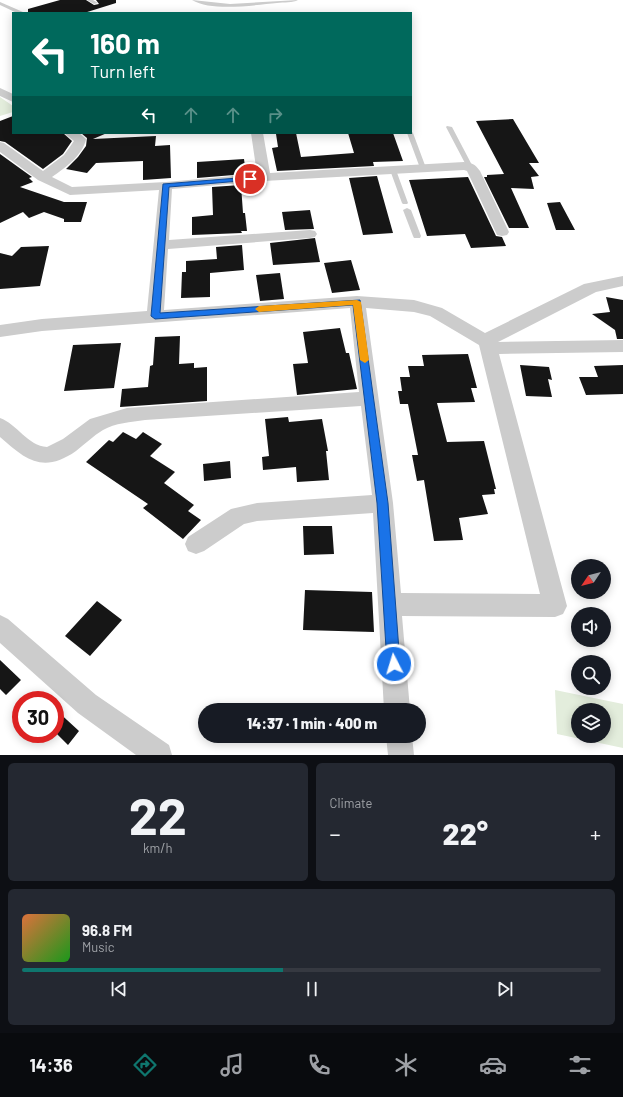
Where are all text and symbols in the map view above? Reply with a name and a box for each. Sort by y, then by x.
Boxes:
text: 160 m [90,26,160,60]
icon: left [24,28,76,80]
text: Turn left [90,60,156,82]
icon: left [138,104,160,126]
icon: ahead [180,104,202,126]
icon: ahead [222,104,244,126]
icon: right [264,104,286,126]
pin [233,162,267,196]
icon: arrive [239,168,261,190]
north arrow [571,559,611,599]
map controls [571,559,611,743]
button: sound [571,607,611,647]
position arrow [373,643,415,685]
button: search [571,655,611,695]
speed limit sign: 30 [12,691,64,743]
button: layers [571,703,611,743]
text: 14:37 · 1 min · 400 m [247,714,377,732]
text: 22 [129,783,187,845]
text: Climate [330,795,373,811]
text: 22° [443,815,488,851]
text: − [330,820,341,846]
text: + [590,820,601,846]
text: km/h [143,840,172,856]
text: 96.8 FM [82,921,132,939]
text: Music [82,939,115,955]
icon: previous [108,978,130,1000]
icon: pause [301,978,323,1000]
icon: next [494,978,516,1000]
icon: directions [131,1051,159,1079]
icon: music [218,1051,246,1079]
icon: phone [305,1051,333,1079]
icon: climate [392,1051,420,1079]
icon: car [479,1051,507,1079]
icon: filters [566,1051,594,1079]
text: 14:36 [29,1054,73,1076]

